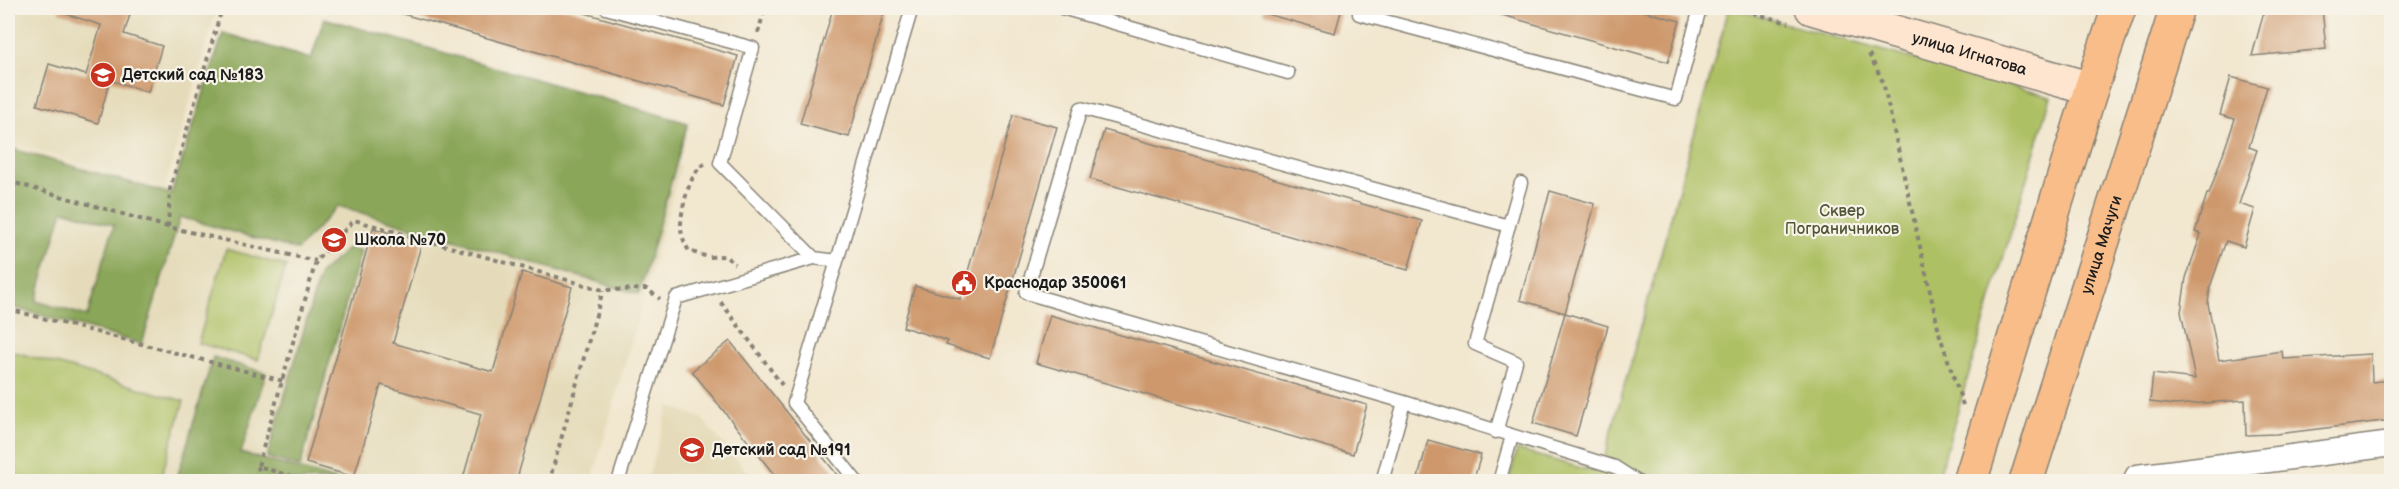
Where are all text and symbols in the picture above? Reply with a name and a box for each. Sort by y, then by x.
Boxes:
street label: улица Игнатова [1910,28,2030,80]
school or university icon: Детский сад №183 [88,60,118,90]
place label: Детский сад №183 [122,66,264,85]
street label: улица Мачуги [2077,193,2126,296]
park label: Сквер Пограничников [1785,202,1900,239]
school or university icon: Школа №70 [319,225,349,255]
place label: Школа №70 [354,231,446,250]
public building icon: Краснодар 350061 [949,268,979,298]
place label: Краснодар 350061 [984,274,1126,293]
school or university icon: Детский сад №191 [677,435,707,465]
place label: Детский сад №191 [712,441,851,460]

